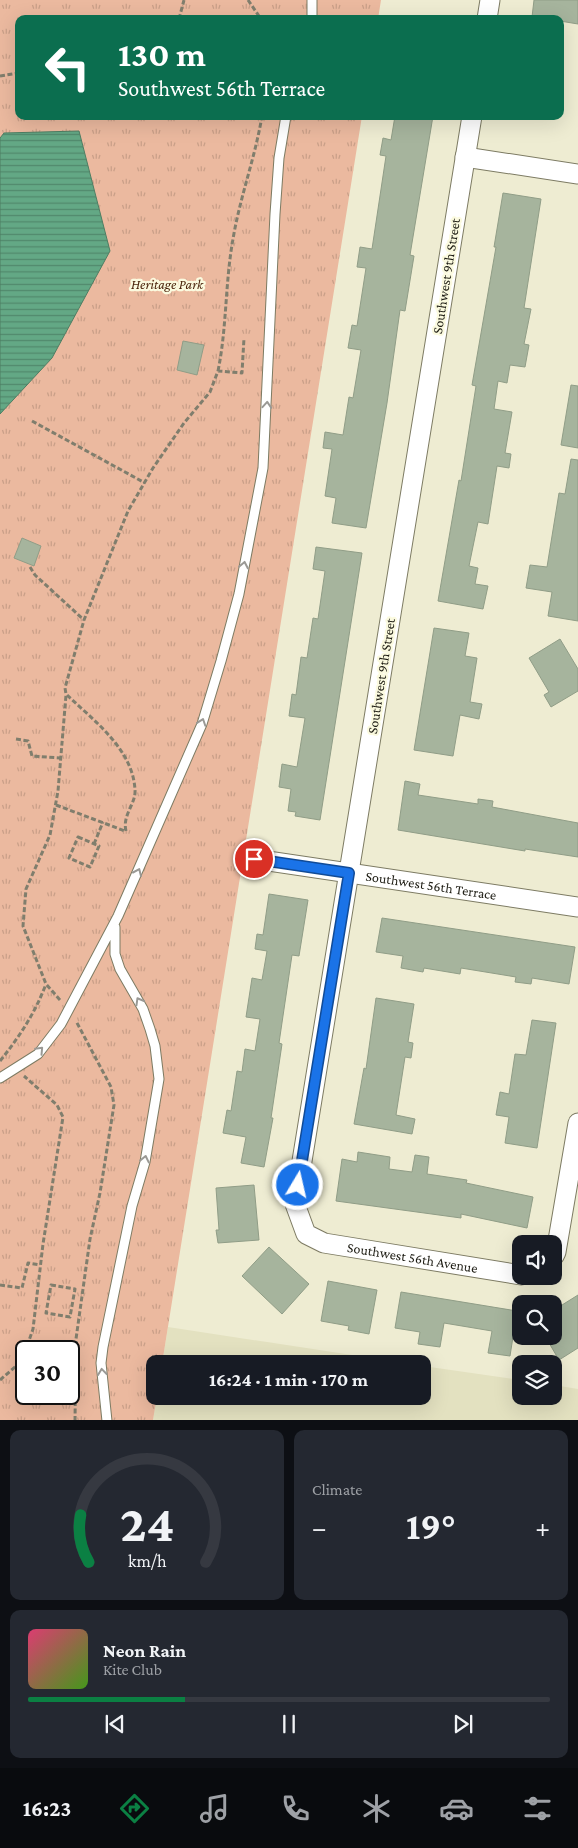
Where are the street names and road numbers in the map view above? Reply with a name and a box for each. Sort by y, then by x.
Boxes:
street label: Southwest 9th Street [429,217,463,335]
street label: Southwest 9th Street [364,617,398,735]
street label: Southwest 56th Terrace [365,868,498,903]
street label: Southwest 56th Avenue [346,1239,479,1276]

